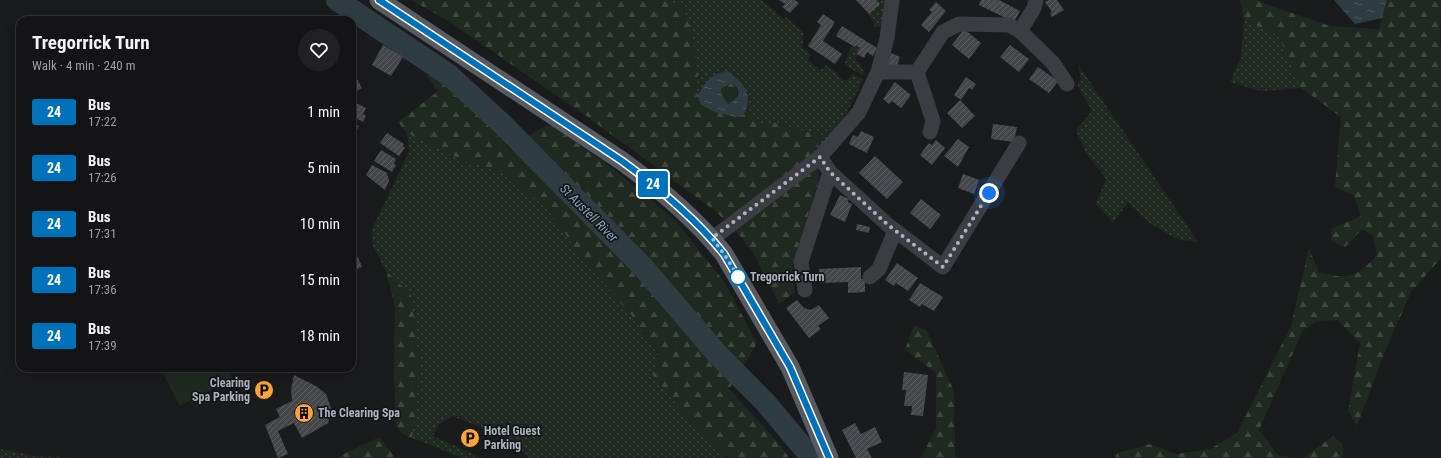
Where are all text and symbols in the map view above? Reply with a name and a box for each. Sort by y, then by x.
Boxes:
button: heart [298,29,340,71]
text: Tregorrick Turn [32,31,150,54]
text: Walk · 4 min · 240 m [32,58,136,73]
text: Bus [88,96,111,114]
text: 1 min [307,103,340,121]
text: 24 [47,104,61,120]
text: 17:22 [88,114,117,129]
text: Bus [88,152,111,170]
text: 5 min [307,159,340,177]
text: 24 [47,160,61,176]
text: 17:26 [88,170,117,185]
line badge: 24 [635,171,671,197]
text: 24 [646,176,660,192]
water label: St Austell River [557,181,622,246]
your location [979,183,999,203]
text: Bus [88,208,111,226]
text: 10 min [300,215,340,233]
text: 24 [47,216,61,232]
text: 17:31 [88,226,117,241]
text: Bus [88,264,111,282]
marker: Tregorrick Turn [729,268,747,286]
place label: Tregorrick Turn [750,270,824,284]
text: 15 min [300,271,340,289]
text: 24 [47,272,61,288]
text: 17:36 [88,282,117,297]
text: Bus [88,320,111,338]
text: 18 min [300,327,340,345]
text: 24 [47,328,61,344]
text: 17:39 [88,338,117,353]
place label: Clearing Spa Parking [192,376,250,404]
parking icon: Clearing Spa Parking [253,379,275,401]
building icon: The Clearing Spa [293,402,315,424]
place label: The Clearing Spa [318,406,400,420]
place label: Hotel Guest Parking [484,424,541,452]
parking icon: Hotel Guest Parking [459,427,481,449]

